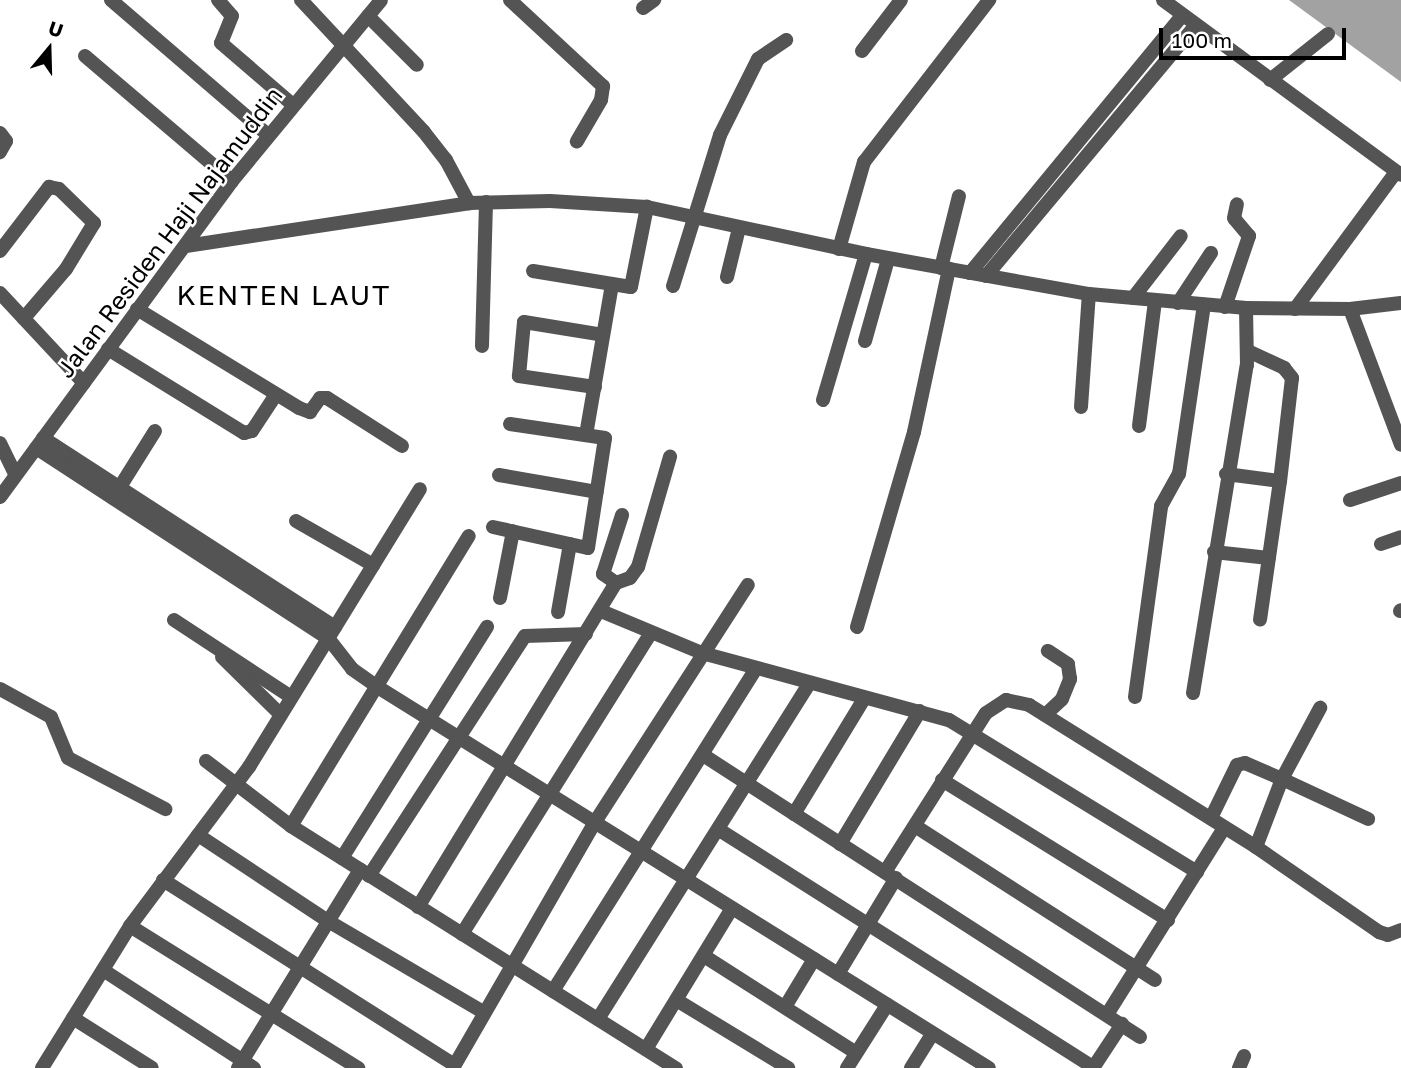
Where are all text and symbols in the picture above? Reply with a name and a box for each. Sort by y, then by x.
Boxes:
north arrow [14,14,84,84]
scale bar [1163,14,1350,58]
text: U [46,16,66,42]
text: 100 m [1172,27,1232,53]
street label: Jalan Residen Haji Najamuddin [50,81,288,383]
district label: KENTEN LAUT [178,278,390,312]

